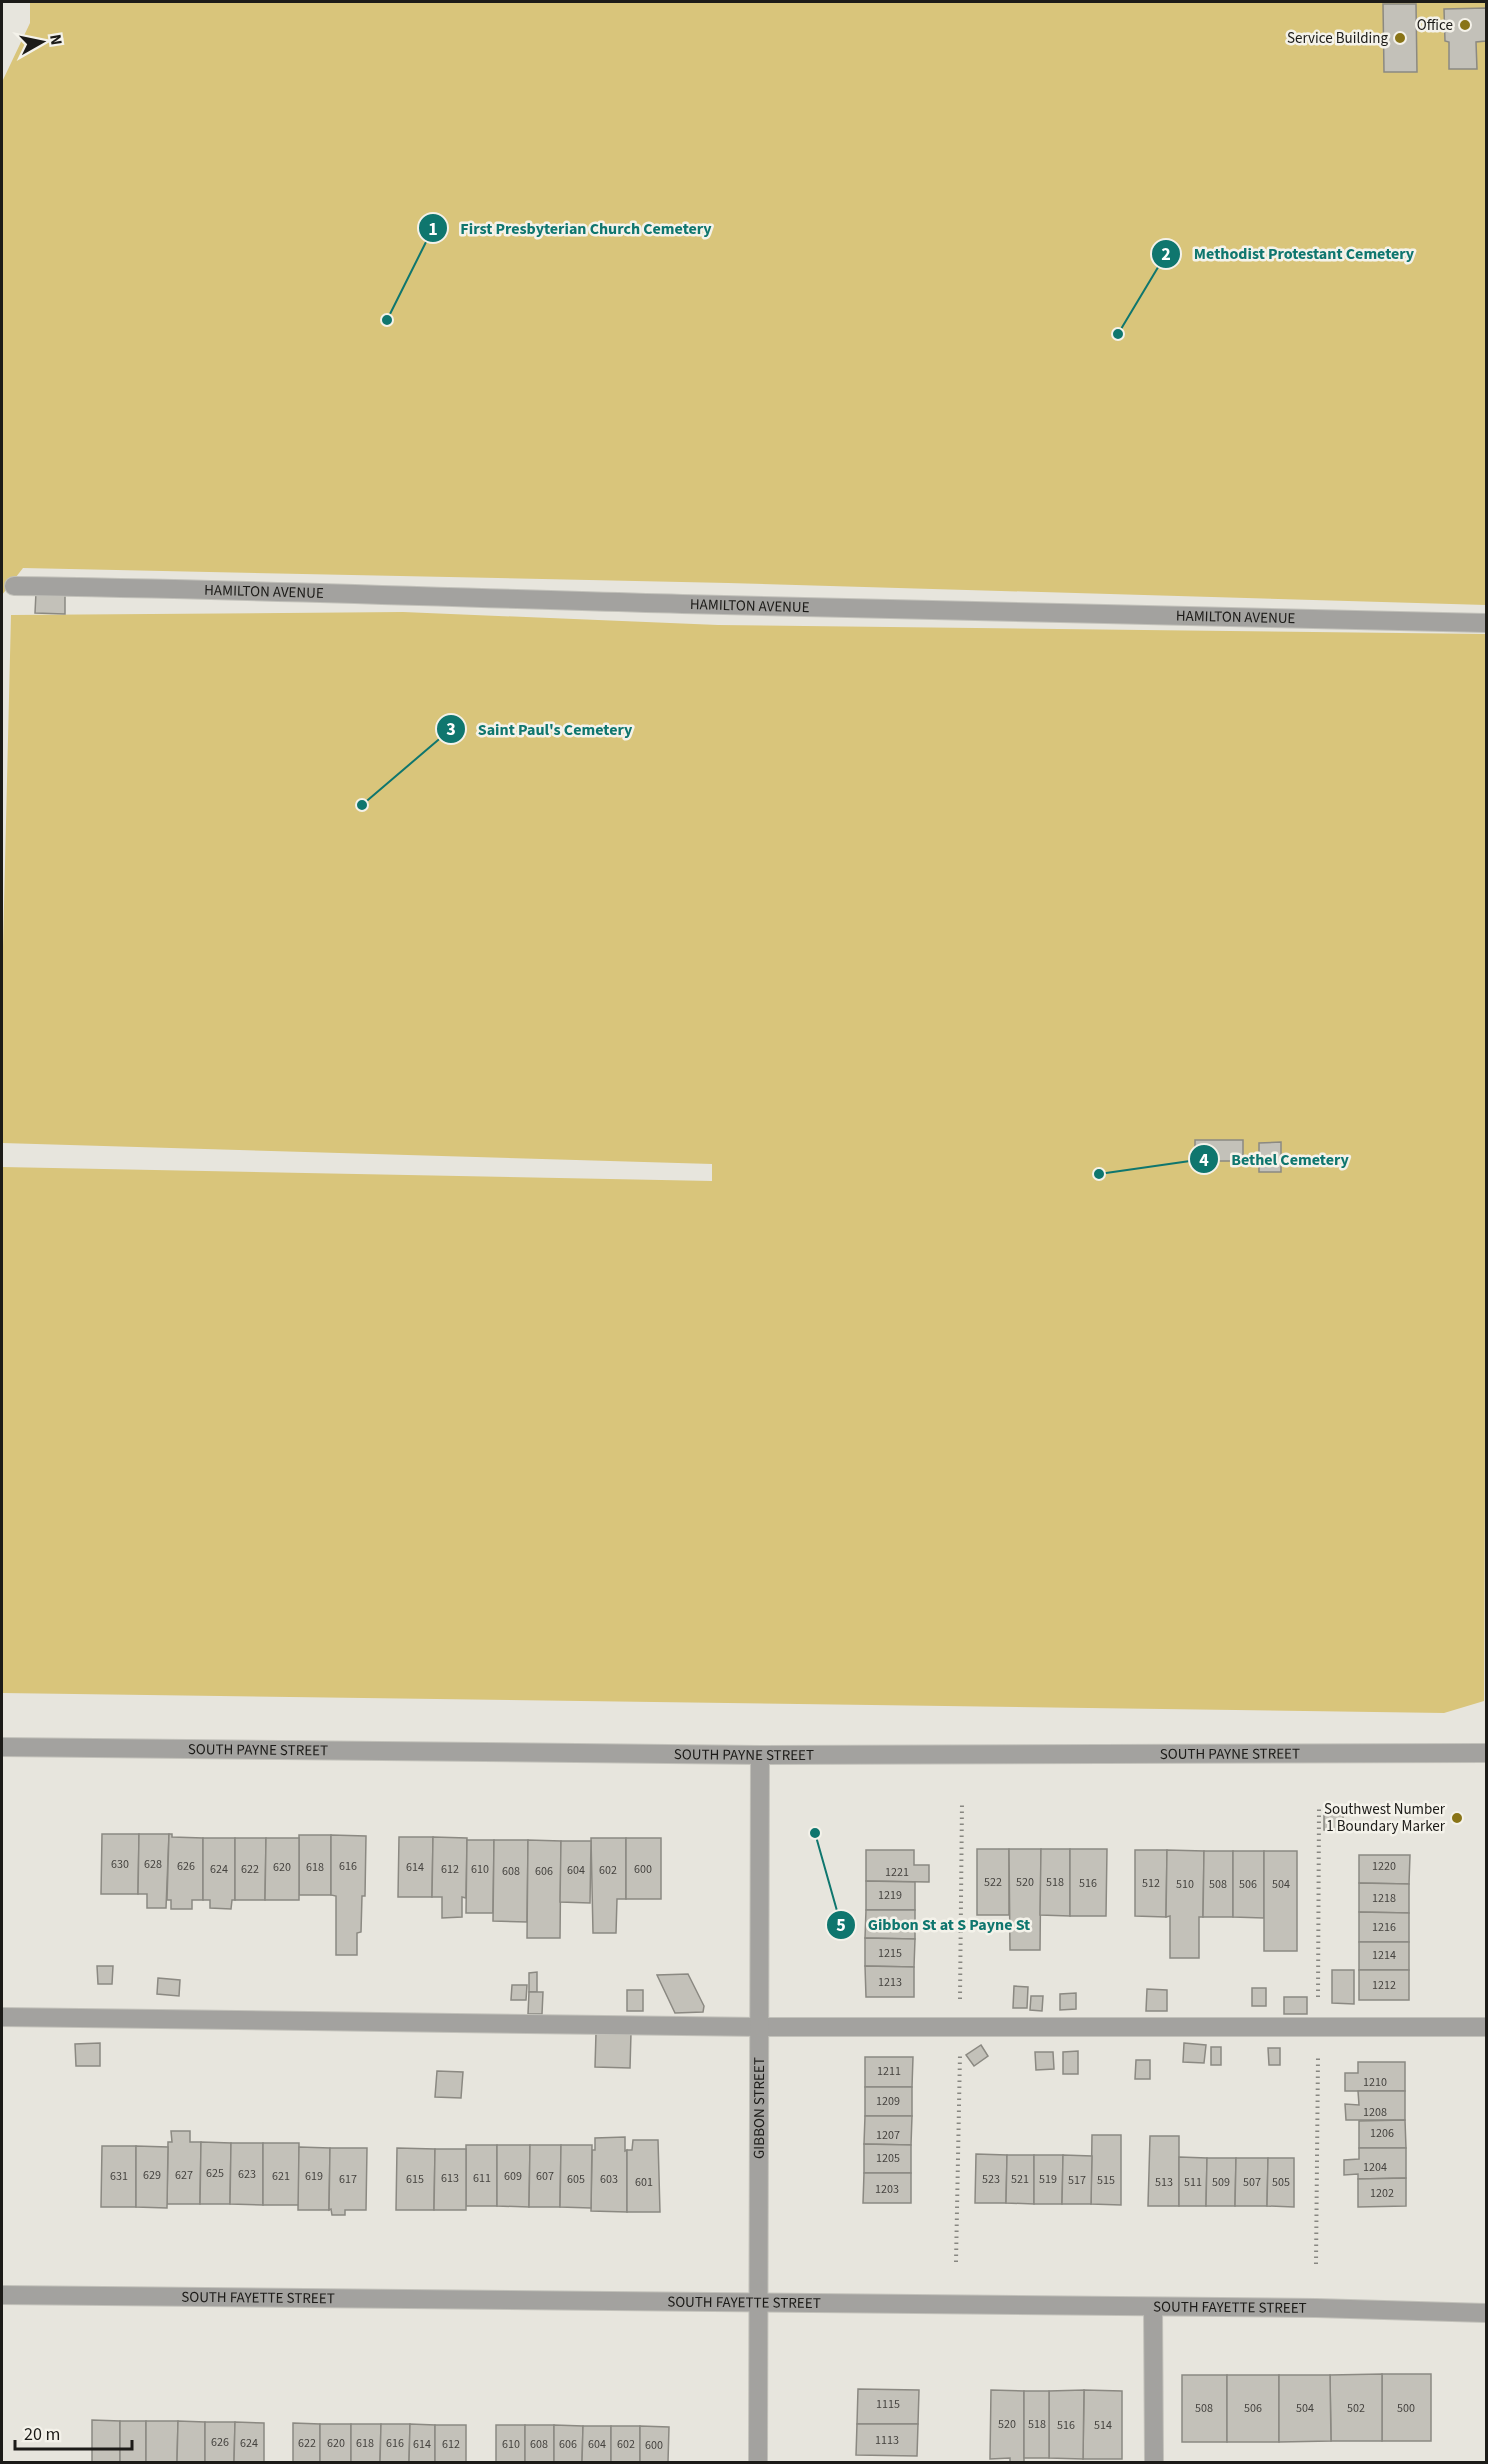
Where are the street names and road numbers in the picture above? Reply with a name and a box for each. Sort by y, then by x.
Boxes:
street label: HAMILTON AVENUE [204,580,324,604]
street label: HAMILTON AVENUE [690,594,810,618]
street label: HAMILTON AVENUE [1176,606,1296,629]
street label: SOUTH PAYNE STREET [188,1739,328,1761]
street label: SOUTH PAYNE STREET [674,1744,814,1766]
street label: SOUTH PAYNE STREET [1160,1744,1300,1765]
street label: GIBBON STREET [749,2057,770,2159]
street label: SOUTH FAYETTE STREET [181,2287,335,2309]
street label: SOUTH FAYETTE STREET [667,2292,821,2314]
street label: SOUTH FAYETTE STREET [1153,2296,1307,2319]

